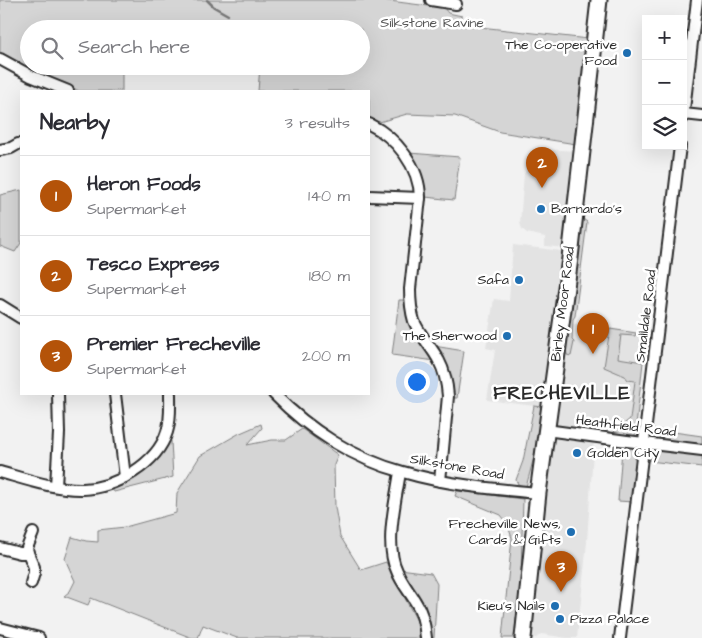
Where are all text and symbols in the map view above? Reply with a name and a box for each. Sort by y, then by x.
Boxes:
park label: Silkstone Ravine [380,13,484,33]
map controls [642,15,687,150]
button: + [642,15,687,60]
search box [20,20,370,75]
icon: search [38,34,66,62]
text: Search here [78,34,190,61]
place label: The Co-operative Food [505,35,617,71]
marker: The Co-operative Food [621,47,633,59]
button: − [642,60,687,105]
button: layers [642,105,687,150]
text: Nearby [40,108,110,137]
text: 3 results [285,112,350,134]
pin: 2 [526,147,558,188]
text: Heron Foods [87,171,201,198]
text: 1 [55,185,57,207]
text: 140 m [308,185,350,207]
text: Supermarket [87,198,186,220]
place label: Barnardo's [551,199,622,219]
marker: Barnardo's [535,203,547,215]
street label: Birley Moor Road [546,245,580,363]
text: Tesco Express [87,251,220,278]
text: 2 [51,265,61,287]
text: 180 m [309,265,350,287]
street label: Smalldale Road [630,268,662,364]
place label: Safa [477,270,509,290]
marker: Safa [513,274,525,286]
text: Supermarket [87,278,186,300]
pin: 1 [577,313,609,354]
place label: The Sherwood [403,326,497,346]
marker: The Sherwood [501,330,513,342]
text: Premier Frecheville [87,331,261,358]
text: 3 [52,345,60,367]
text: 200 m [302,345,350,367]
text: Supermarket [87,358,186,380]
your location [404,369,430,395]
district label: FRECHEVILLE [493,380,631,407]
street label: Heathfield Road [575,410,677,442]
place label: Golden City [587,443,660,463]
marker: Golden City [571,447,583,459]
street label: Silkstone Road [409,449,505,485]
place label: Frecheville News, Cards & Gifts [448,514,561,550]
marker: Frecheville News, Cards & Gifts [565,526,577,538]
pin: 3 [545,551,577,592]
place label: Kieu’s Nails [478,596,545,616]
marker: Kieu’s Nails [549,600,561,612]
place label: Pizza Palace [570,609,650,629]
marker: Pizza Palace [554,613,566,625]

